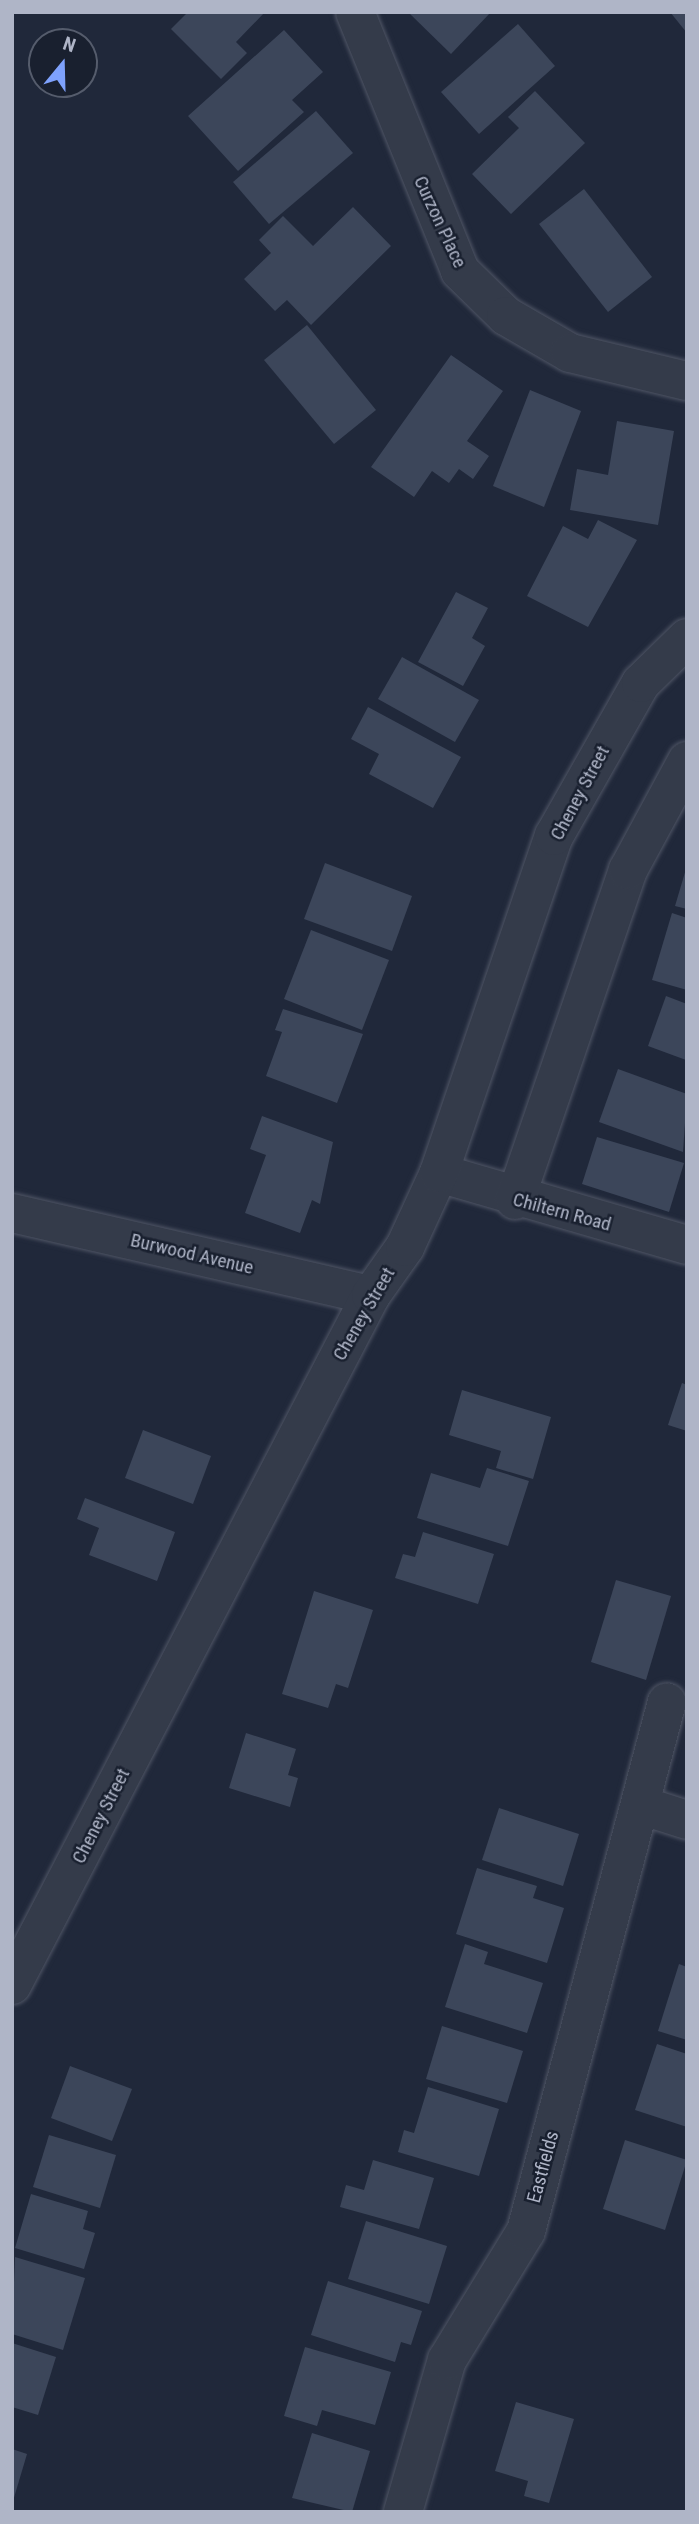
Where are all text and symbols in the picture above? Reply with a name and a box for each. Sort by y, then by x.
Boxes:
north arrow [28,28,98,98]
text: N [60,32,79,57]
street label: Curzon Place [409,172,471,272]
street label: Cheney Street [546,742,614,844]
street label: Chiltern Road [510,1188,614,1236]
street label: Burwood Avenue [128,1229,256,1279]
street label: Cheney Street [328,1263,400,1365]
street label: Cheney Street [67,1765,135,1867]
street label: Eastfields [522,2129,564,2205]

